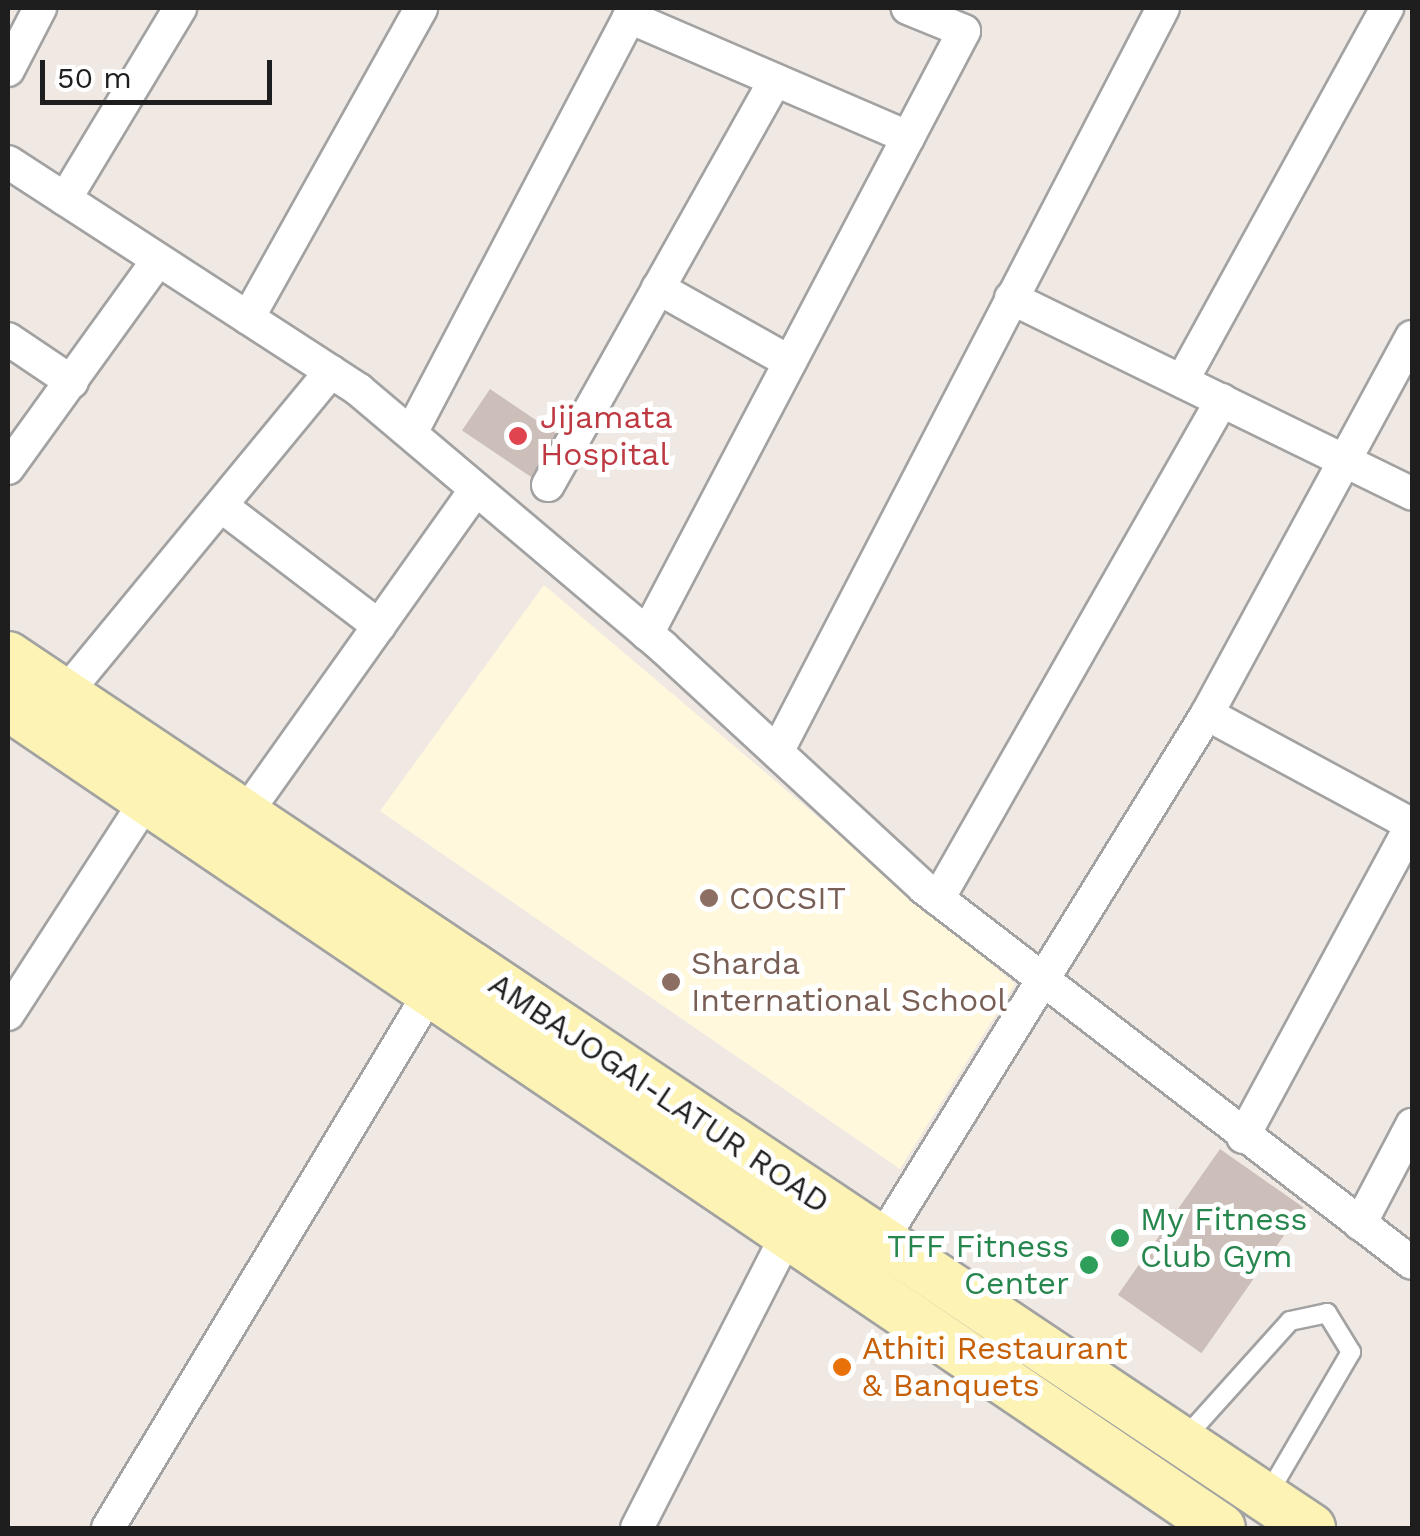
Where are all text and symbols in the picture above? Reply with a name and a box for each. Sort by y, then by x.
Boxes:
scale bar [45,40,278,102]
text: 50 m [57,60,132,95]
place label: Jijamata Hospital [540,399,673,474]
marker: Jijamata Hospital [505,423,531,449]
place label: COCSIT [729,879,846,917]
marker: COCSIT [698,887,720,909]
place label: Sharda International School [691,945,1008,1020]
street label: AMBAJOGAI-LATUR ROAD [481,965,837,1221]
marker: Sharda International School [660,971,682,993]
place label: My Fitness Club Gym [1140,1201,1308,1276]
marker: My Fitness Club Gym [1109,1227,1131,1249]
place label: TFF Fitness Center [886,1228,1069,1303]
marker: TFF Fitness Center [1078,1254,1100,1276]
place label: Athiti Restaurant & Banquets [862,1330,1128,1405]
marker: Athiti Restaurant & Banquets [831,1356,853,1378]

